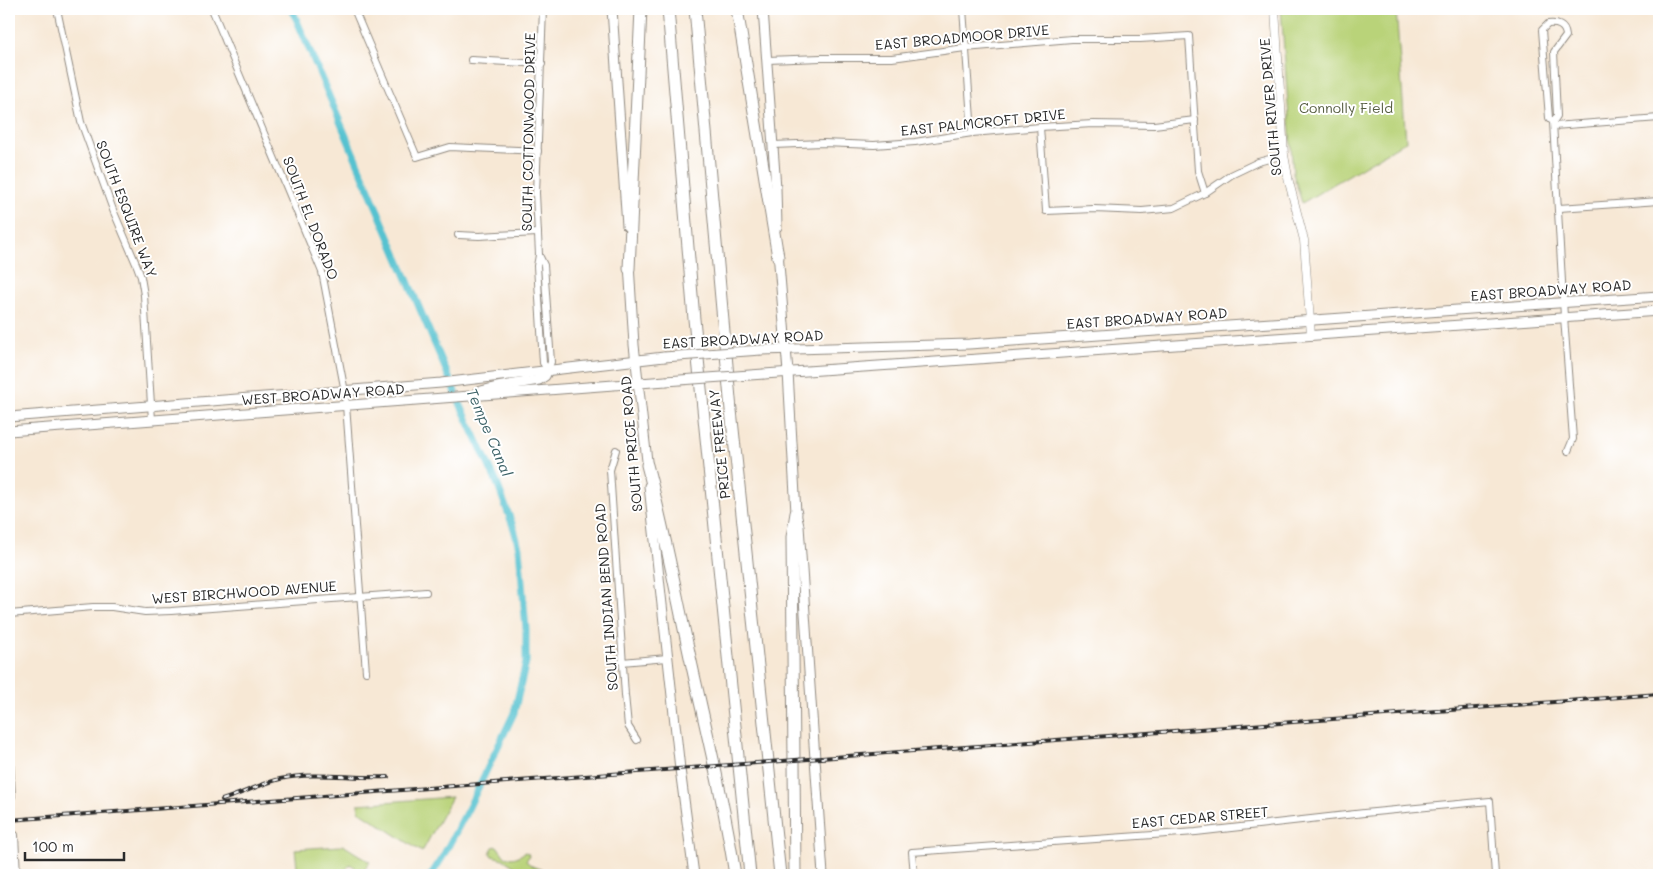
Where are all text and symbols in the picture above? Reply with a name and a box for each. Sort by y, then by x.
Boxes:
street label: EAST BROADMOOR DRIVE [874,20,1050,54]
street label: SOUTH COTTONWOOD DRIVE [517,32,539,232]
street label: SOUTH RIVER DRIVE [1255,37,1285,177]
park label: Connolly Field [1299,98,1393,117]
street label: EAST PALMCROFT DRIVE [900,104,1066,140]
street label: SOUTH ESQUIRE WAY [92,138,162,280]
street label: SOUTH EL DORADO [279,154,343,282]
street label: EAST BROADWAY ROAD [1470,275,1632,305]
street label: EAST BROADWAY ROAD [1066,303,1228,333]
street label: EAST BROADWAY ROAD [662,325,824,353]
street label: SOUTH PRICE ROAD [616,375,646,513]
street label: WEST BROADWAY ROAD [241,379,405,409]
water label: Tempe Canal [462,385,518,480]
street label: PRICE FREEWAY [704,388,734,500]
street label: SOUTH INDIAN BEND ROAD [590,503,622,691]
street label: WEST BIRCHWOOD AVENUE [151,576,337,608]
street label: EAST CEDAR STREET [1131,802,1269,832]
scale bar [25,829,124,861]
text: 100 m [32,836,74,856]

